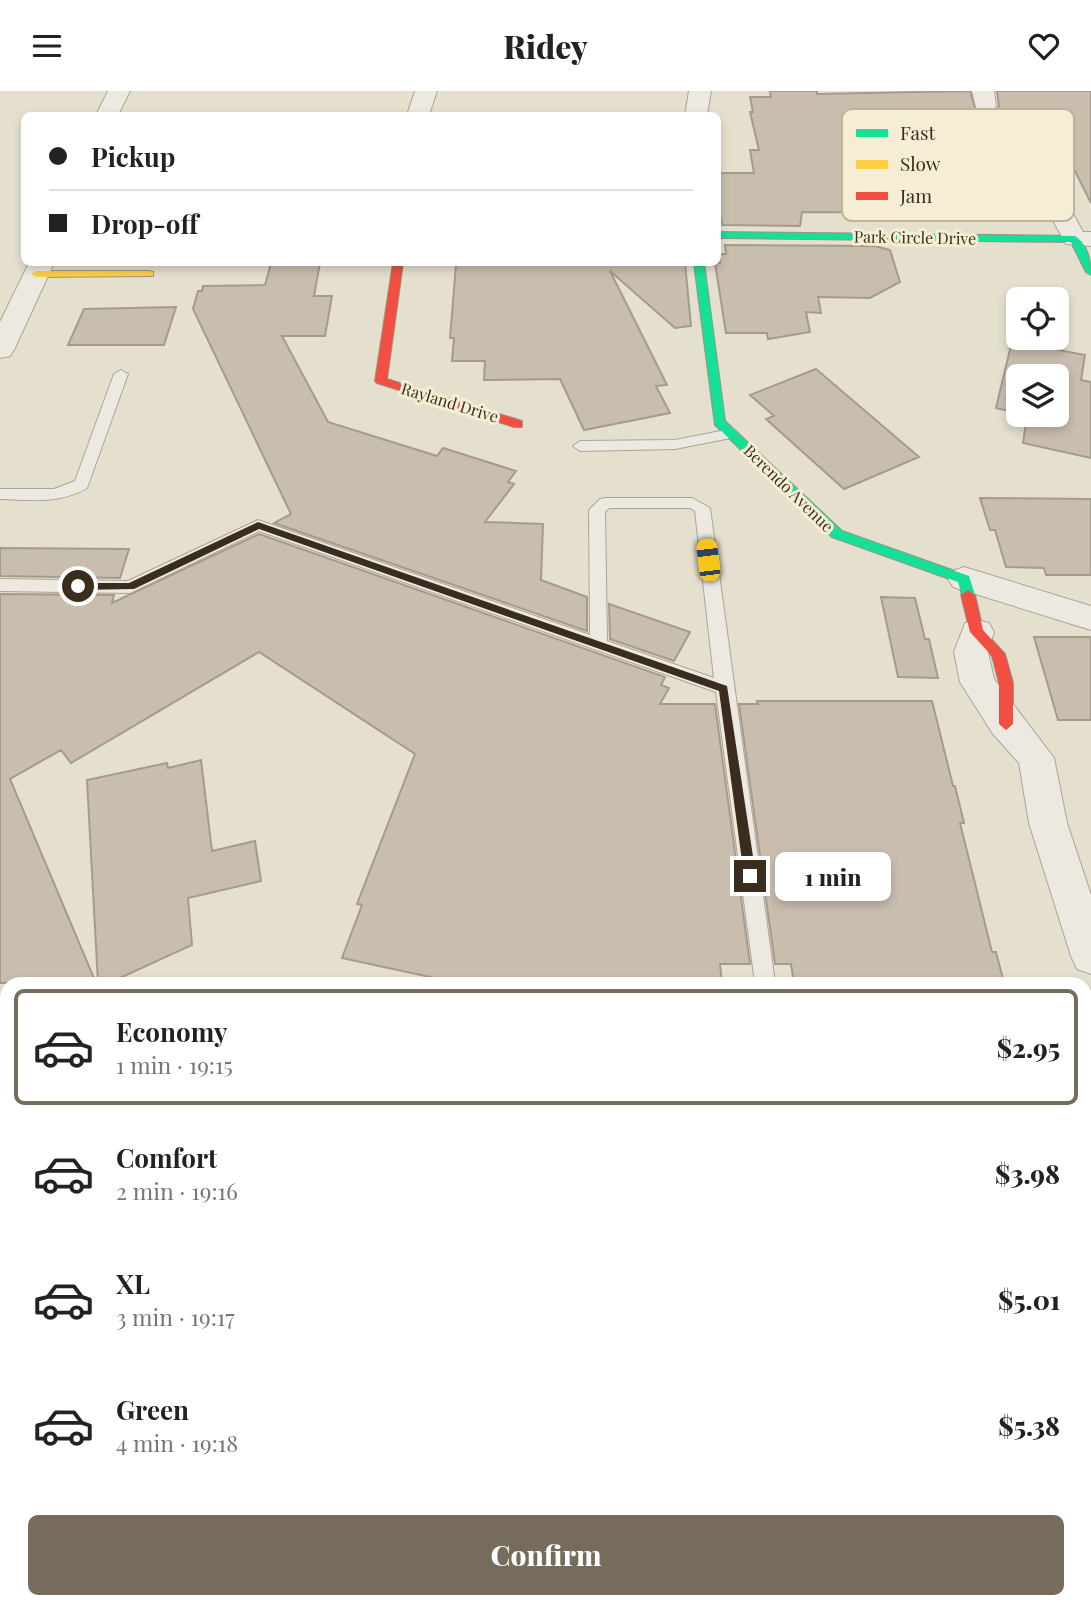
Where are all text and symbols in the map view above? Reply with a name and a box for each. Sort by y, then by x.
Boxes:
text: Ridey [503,24,588,67]
icon: menu [28,27,66,65]
icon: heart [1025,27,1063,65]
legend [842,109,1074,221]
text: Fast [900,119,936,145]
text: Pickup [91,139,175,174]
text: Slow [900,150,941,176]
text: Jam [899,182,932,208]
text: Drop-off [91,206,198,241]
street label: Park Circle Drive [854,225,976,249]
map controls [1006,287,1069,427]
button: locate [1006,287,1069,350]
button: layers [1006,364,1069,427]
street label: Rayland Drive [399,377,501,427]
street label: Berendo Avenue [740,440,838,536]
car [696,538,721,582]
route start [62,570,94,602]
callout: 1 min [774,851,890,901]
route end [734,860,766,892]
text: 1 min [805,861,861,892]
text: Economy [116,1014,227,1049]
icon: car [32,1016,95,1079]
text: $2.95 [997,1030,1060,1065]
text: 1 min · 19:15 [116,1049,233,1080]
text: Comfort [116,1140,217,1175]
icon: car [32,1142,95,1205]
text: $3.98 [995,1156,1060,1191]
text: 2 min · 19:16 [116,1175,238,1206]
text: XL [116,1266,150,1301]
icon: car [32,1268,95,1331]
text: $5.01 [998,1282,1060,1317]
text: 3 min · 19:17 [116,1301,235,1332]
text: Green [116,1392,189,1427]
icon: car [32,1394,95,1457]
text: $5.38 [998,1408,1060,1443]
text: 4 min · 19:18 [116,1427,238,1458]
button: Confirm [28,1515,1064,1595]

